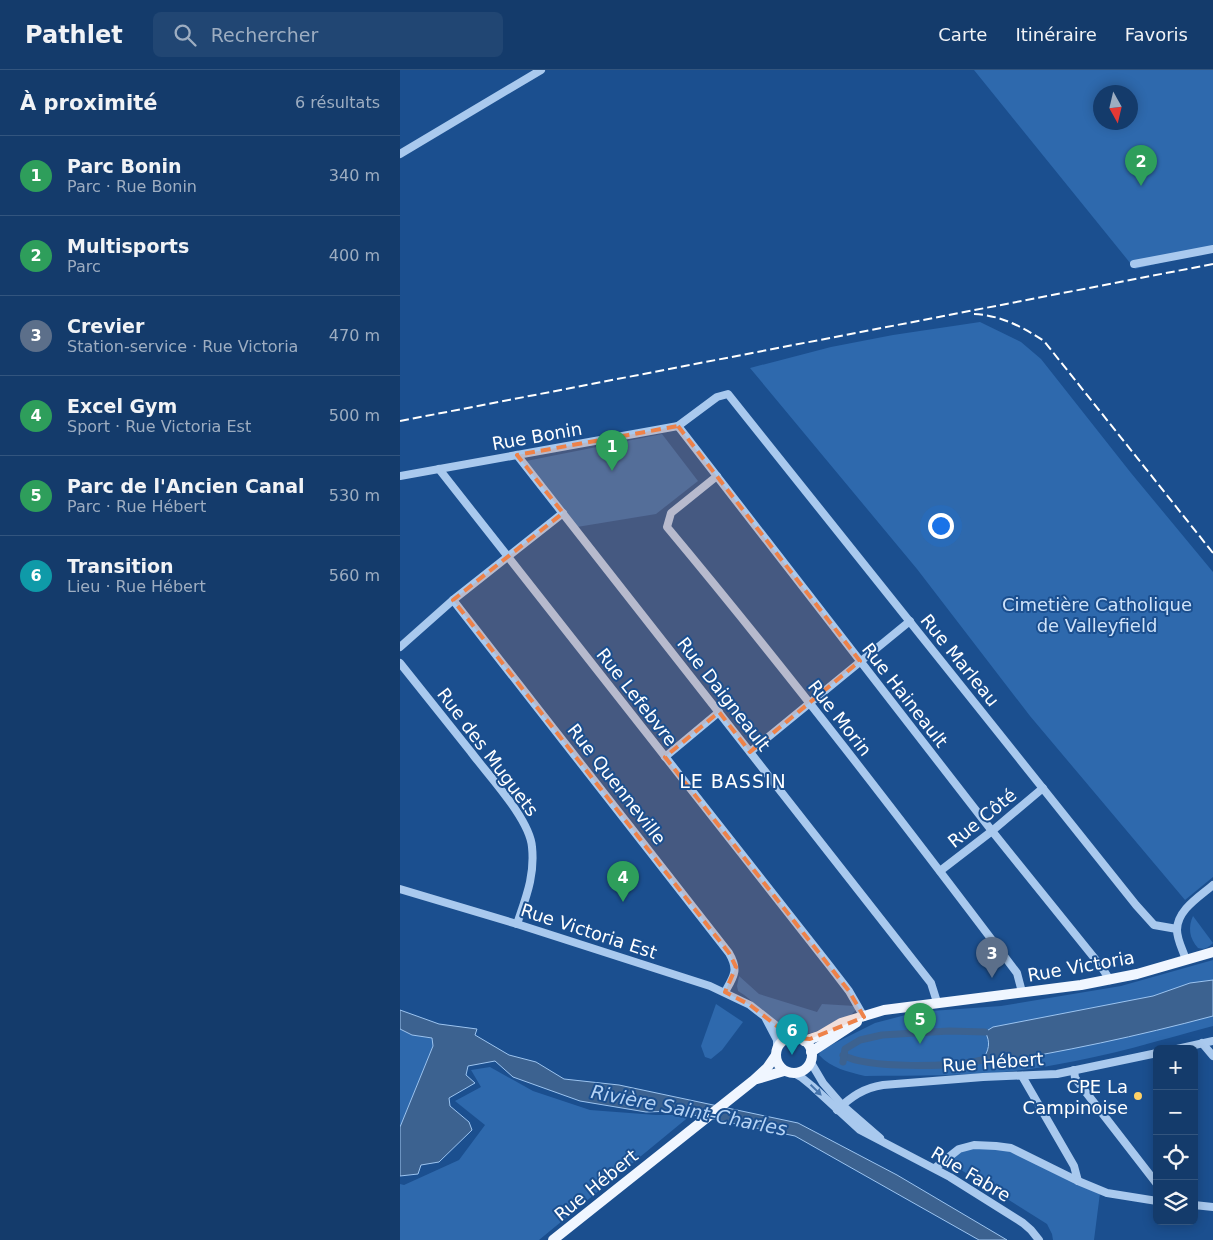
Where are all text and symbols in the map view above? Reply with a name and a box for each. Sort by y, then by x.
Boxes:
search box [153,12,503,57]
text: Pathlet [25,21,123,49]
icon: search [171,21,199,49]
text: Rechercher [211,24,318,46]
text: Carte [938,24,987,45]
text: Itinéraire [1015,24,1097,45]
text: Favoris [1125,24,1188,45]
north arrow [1093,85,1138,130]
text: À proximité [20,91,157,115]
text: 6 résultats [295,93,380,112]
pin: 2 [1125,145,1157,186]
text: Parc Bonin [67,155,182,177]
text: 1 [30,166,42,185]
text: 340 m [329,166,380,185]
text: Parc · Rue Bonin [67,177,197,196]
text: Multisports [67,235,189,257]
text: 2 [30,246,42,265]
text: 400 m [329,246,380,265]
text: Parc [67,257,101,276]
text: Crevier [67,315,144,337]
text: 3 [30,326,42,345]
text: 470 m [329,326,380,345]
text: Station-service · Rue Victoria [67,337,298,356]
text: Excel Gym [67,395,177,417]
text: 4 [30,406,42,425]
text: 500 m [329,406,380,425]
text: Sport · Rue Victoria Est [67,417,251,436]
street label: Rue Bonin [490,418,584,454]
pin: 1 [596,430,628,471]
text: Parc de l'Ancien Canal [67,475,305,497]
text: 5 [30,486,42,505]
text: 530 m [329,486,380,505]
text: Parc · Rue Hébert [67,497,206,516]
your location [928,513,954,539]
text: Transition [67,555,174,577]
text: 6 [30,566,42,585]
text: 560 m [329,566,380,585]
text: Lieu · Rue Hébert [67,577,206,596]
park label: Cimetière Catholique de Valleyfield [1002,594,1192,636]
street label: Rue Marleau [916,610,1004,710]
street label: Rue Daigneault [673,633,775,755]
street label: Rue Haineault [858,639,952,751]
street label: Rue Lefebvre [592,644,682,750]
street label: Rue Morin [804,676,876,760]
street label: Rue des Muguets [433,684,543,820]
street label: Rue Quenneville [563,720,671,848]
district label: LE BASSIN [679,770,787,792]
street label: Rue Côté [944,784,1020,852]
pin: 4 [607,861,639,902]
street label: Rue Victoria Est [518,899,660,963]
pin: 3 [976,937,1008,978]
street label: Rue Victoria [1026,946,1136,986]
pin: 5 [904,1003,936,1044]
pin: 6 [776,1014,808,1055]
map controls [1153,1045,1198,1225]
button: + [1153,1045,1198,1090]
street label: Rue Hébert [942,1048,1044,1076]
place label: CPE La Campinoise [1023,1076,1128,1118]
water label: Rivière Saint-Charles [589,1080,789,1140]
one-way arrow [810,1084,822,1096]
marker: CPE La Campinoise [1132,1090,1144,1102]
button: − [1153,1090,1198,1135]
button: locate [1153,1135,1198,1180]
street label: Rue Fabre [927,1142,1015,1206]
street label: Rue Hébert [550,1145,642,1225]
button: layers [1153,1180,1198,1225]

